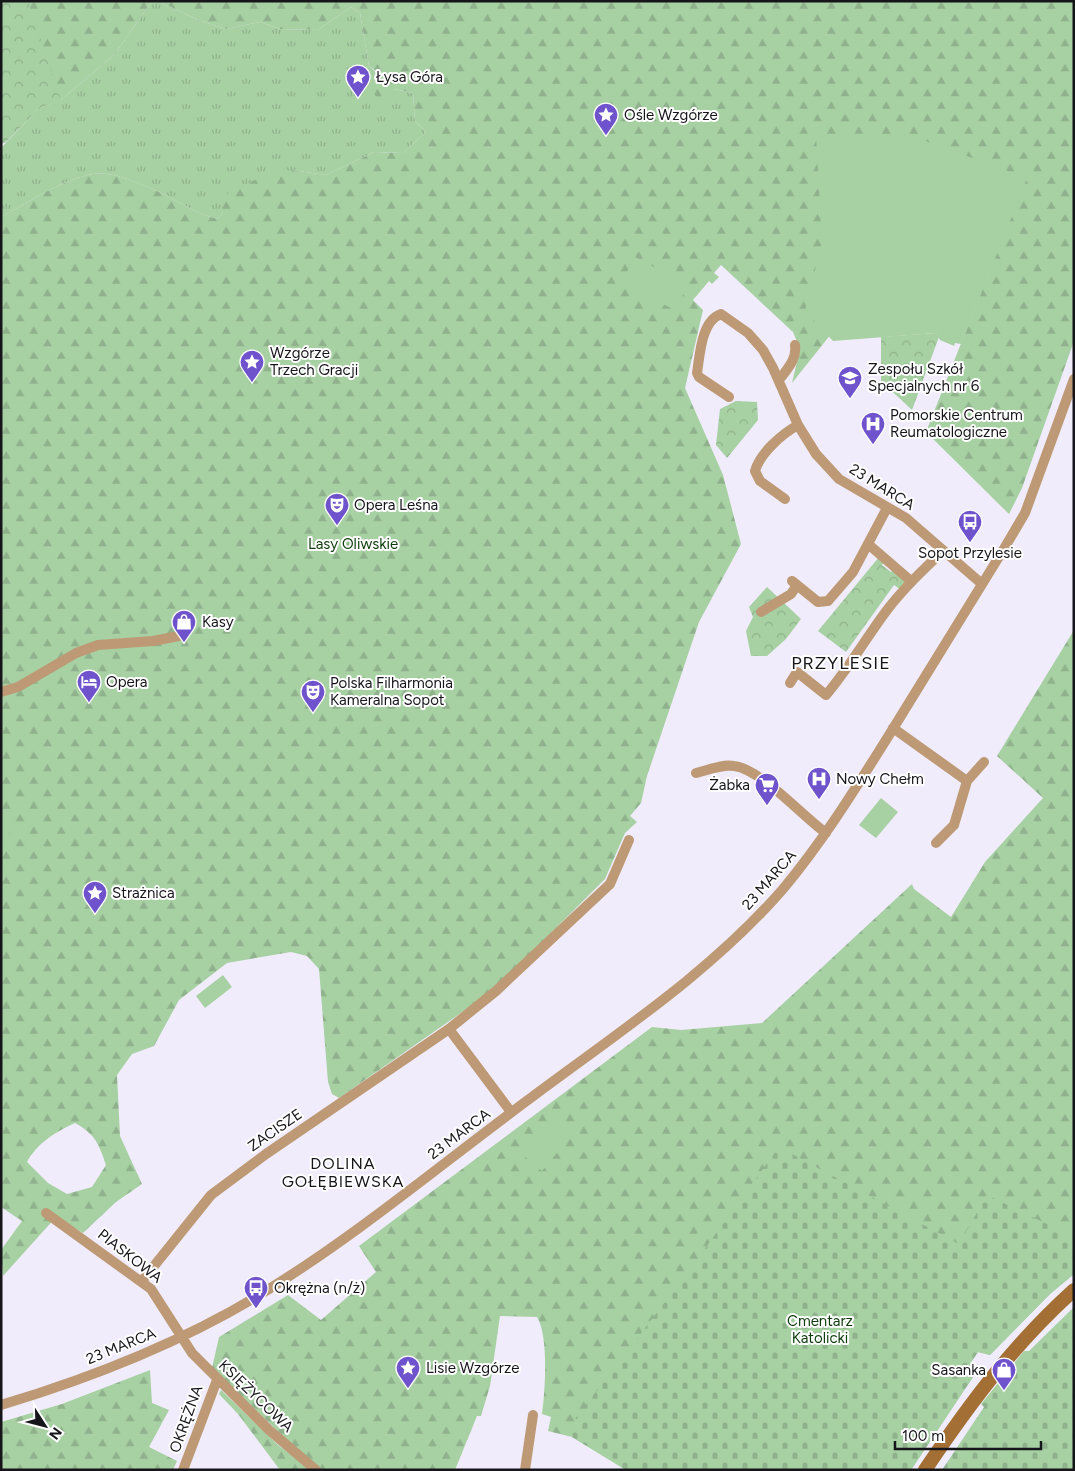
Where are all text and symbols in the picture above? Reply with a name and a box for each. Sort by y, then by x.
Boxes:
place icon: Łysa Góra [345,64,371,98]
place label: Łysa Góra [376,68,443,86]
place icon: Ośle Wzgórze [593,102,619,136]
place label: Ośle Wzgórze [624,106,718,124]
place label: Wzgórze Trzech Gracji [270,344,358,379]
place icon: Wzgórze Trzech Gracji [239,349,265,383]
place label: Zespołu Szkół Specjalnych nr 6 [868,360,980,395]
school or university icon: Zespołu Szkół Specjalnych nr 6 [837,365,863,399]
place label: Pomorskie Centrum Reumatologiczne [890,406,1023,441]
hospital icon: Pomorskie Centrum Reumatologiczne [860,411,886,445]
street label: 23 MARCA [846,460,918,514]
theatre icon: Opera Leśna [324,492,350,526]
place label: Opera Leśna [354,496,438,514]
bus stop icon: Sopot Przylesie [957,509,983,543]
park label: Lasy Oliwskie [308,535,398,553]
place label: Sopot Przylesie [918,544,1022,562]
shop icon: Kasy [171,609,197,643]
place label: Kasy [202,613,234,631]
district label: PRZYLESIE [791,652,891,674]
hotel icon: Opera [76,669,102,703]
place label: Opera [106,673,147,691]
place label: Polska Filharmonia Kameralna Sopot [330,674,453,709]
theatre icon: Polska Filharmonia Kameralna Sopot [300,679,326,713]
hospital icon: Nowy Chełm [806,766,832,800]
place label: Nowy Chełm [836,770,924,788]
supermarket icon: Żabka [754,772,780,806]
place label: Żabka [709,776,750,794]
street label: 23 MARCA [738,846,800,914]
place icon: Strażnica [82,880,108,914]
place label: Strażnica [112,884,175,902]
street label: ZACISZE [244,1105,306,1155]
street label: 23 MARCA [424,1105,494,1163]
district label: DOLINA GOŁĘBIEWSKA [282,1154,404,1191]
street label: PIASKOWA [94,1225,166,1287]
bus stop icon: Okrężna (n/ż) [243,1275,269,1309]
place label: Okrężna (n/ż) [274,1279,365,1297]
park label: Cmentarz Katolicki [787,1312,853,1347]
street label: 23 MARCA [84,1324,158,1368]
place icon: Lisie Wzgórze [395,1355,421,1389]
street label: KSIĘŻYCOWA [215,1356,297,1436]
shop icon: Sasanka [991,1357,1017,1391]
place label: Lisie Wzgórze [426,1359,520,1377]
place label: Sasanka [931,1361,986,1379]
street label: OKRĘŻNA [165,1383,207,1455]
north arrow [20,1401,70,1451]
scale bar [895,1418,1041,1450]
text: N [45,1424,65,1443]
text: 100 m [902,1427,944,1445]

